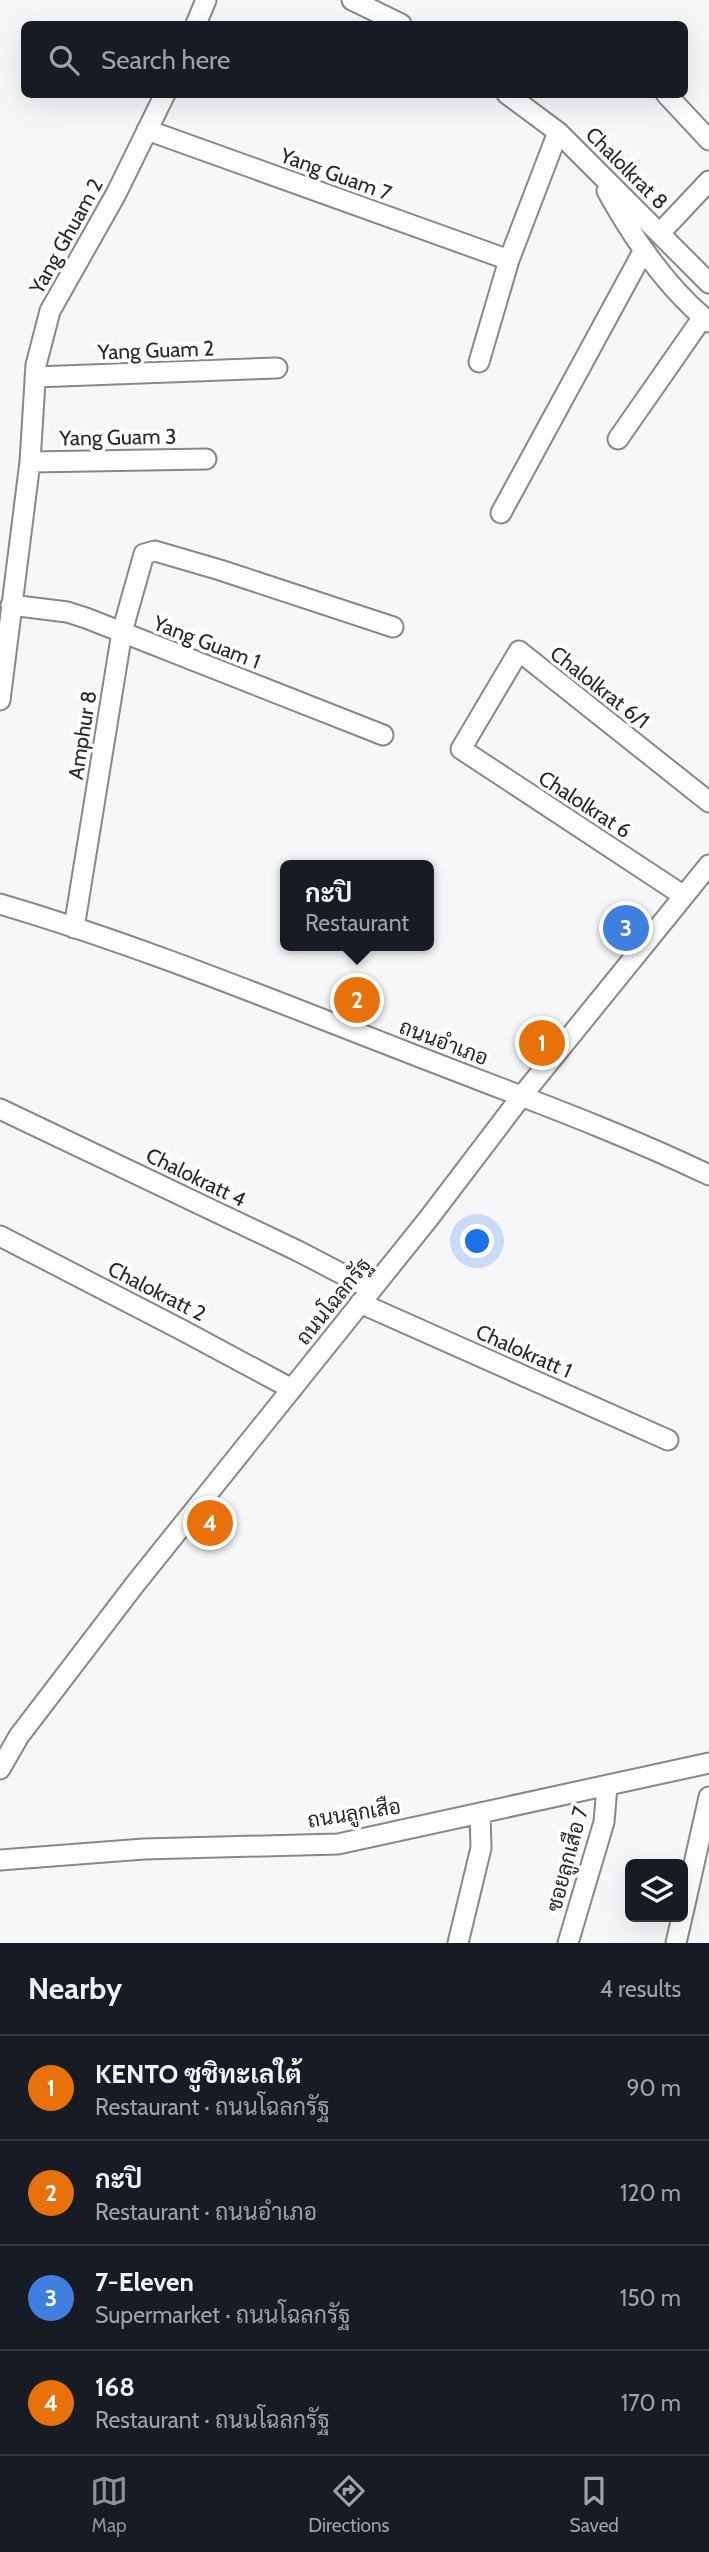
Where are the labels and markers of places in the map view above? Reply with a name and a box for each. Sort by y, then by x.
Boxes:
pin: 3 [603,902,649,954]
pin: 2 [334,974,380,1026]
pin: 1 [519,1017,565,1069]
pin: 4 [187,1497,233,1549]

